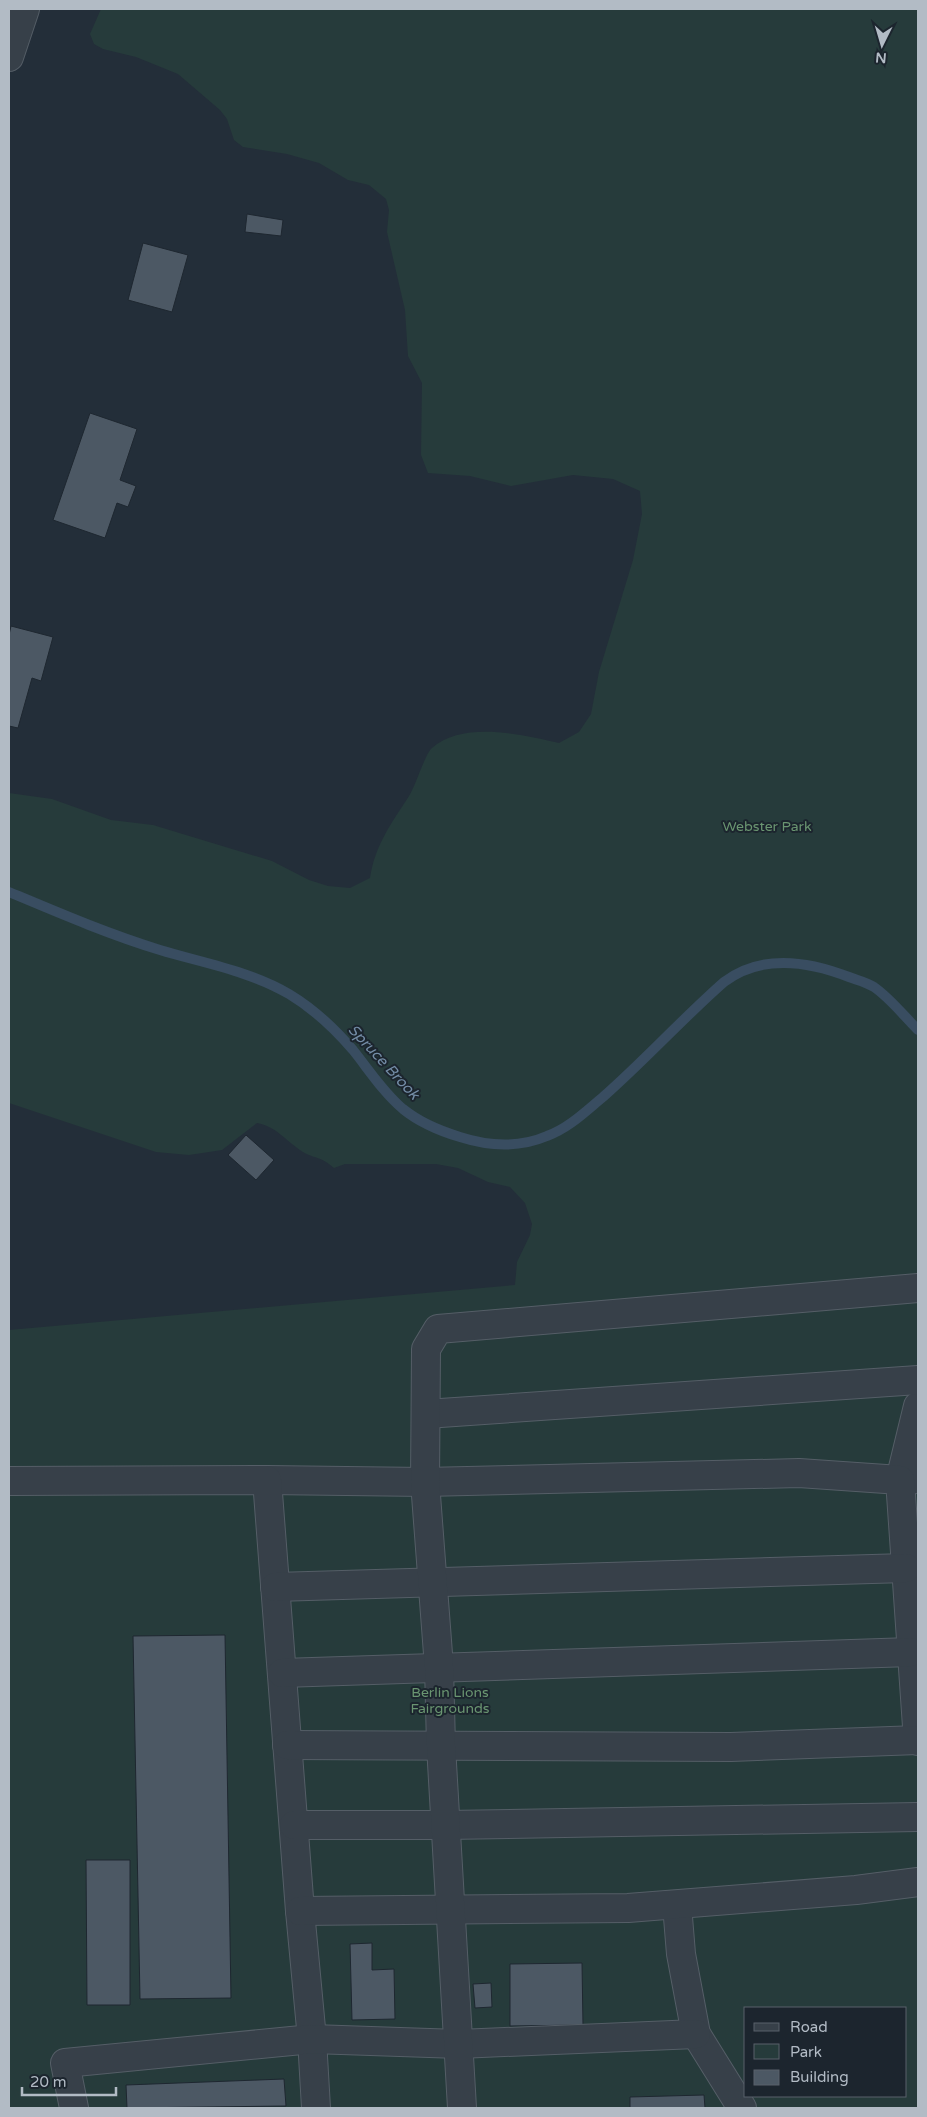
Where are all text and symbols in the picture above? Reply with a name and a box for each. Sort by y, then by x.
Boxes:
north arrow [857,20,907,70]
text: N [875,48,887,66]
park label: Webster Park [722,818,812,835]
water label: Spruce Brook [345,1021,425,1105]
park label: Berlin Lions Fairgrounds [410,1684,490,1717]
legend [744,2007,907,2097]
text: Road [790,2018,828,2036]
text: Park [790,2043,822,2061]
scale bar [22,2064,116,2096]
text: Building [790,2068,849,2086]
text: 20 m [30,2073,67,2091]

